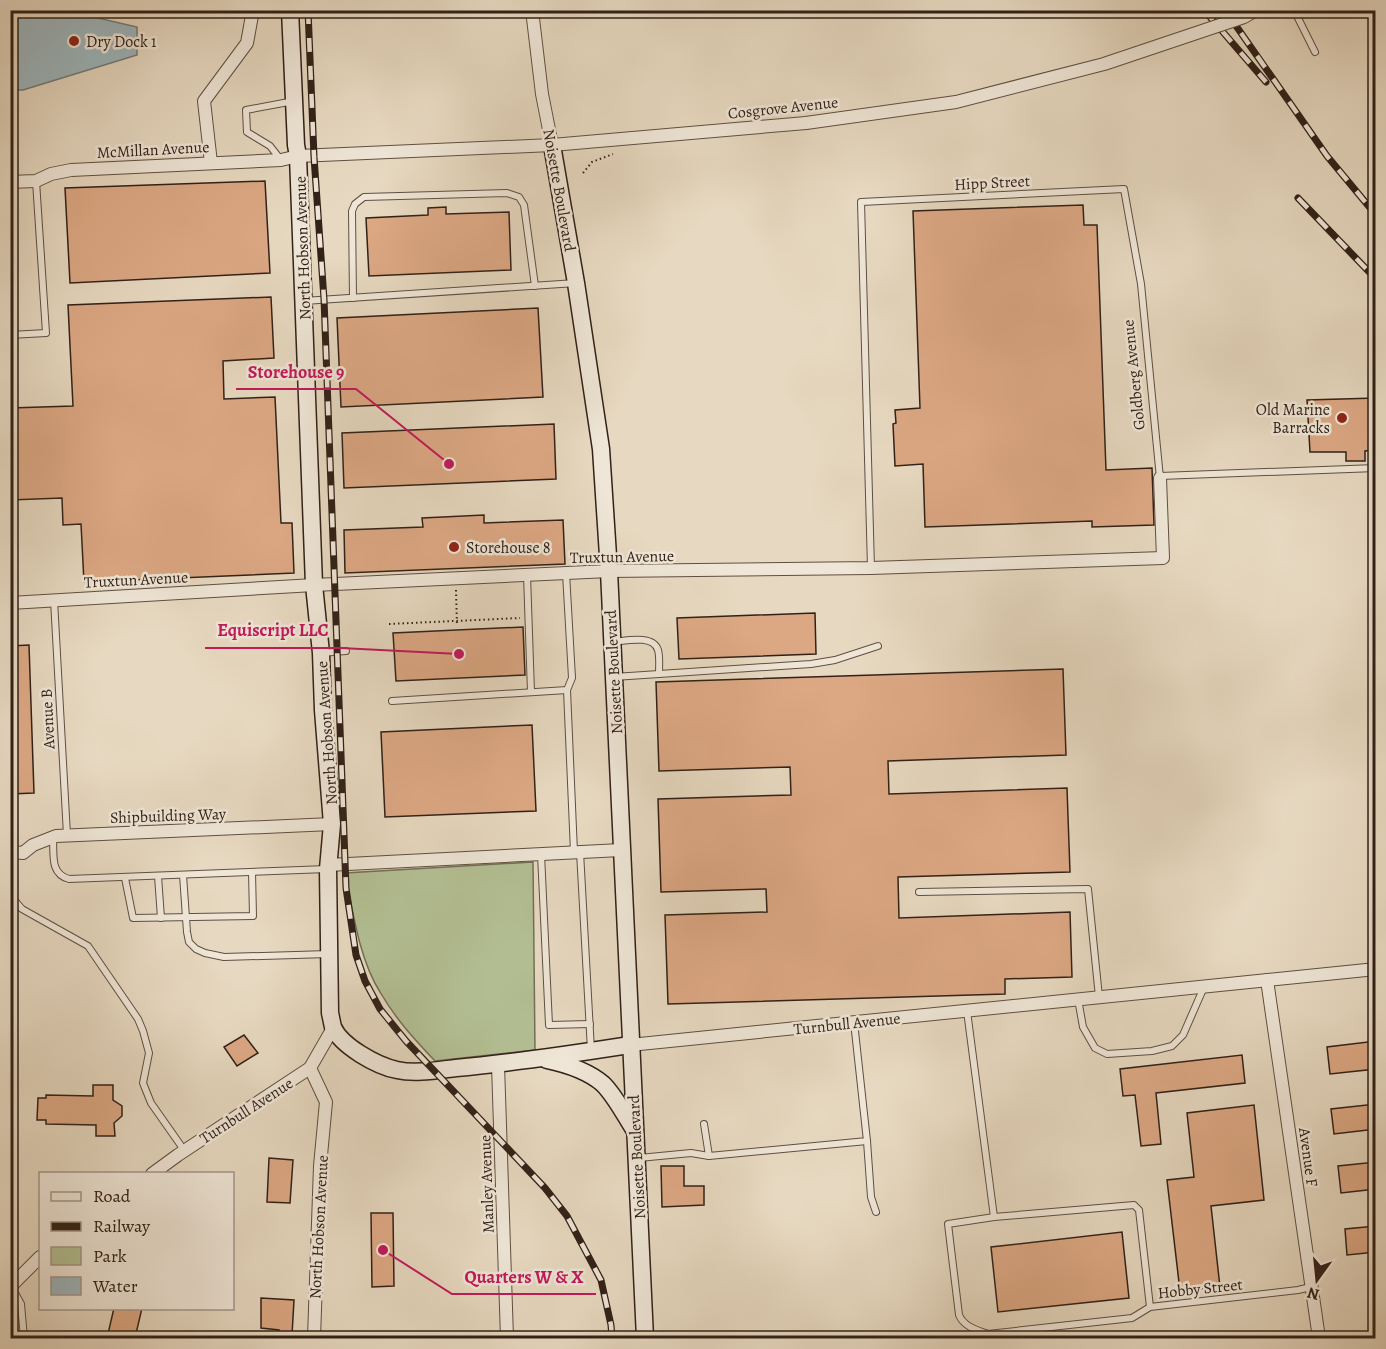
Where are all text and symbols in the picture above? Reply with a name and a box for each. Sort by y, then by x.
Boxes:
place label: Dry Dock 1 [86,31,157,53]
marker: Dry Dock 1 [67,34,81,48]
street label: Cosgrove Avenue [727,91,839,125]
street label: Noisette Boulevard [537,127,581,254]
street label: McMillan Avenue [96,136,210,164]
street label: Hipp Street [954,170,1030,196]
street label: North Hobson Avenue [289,176,317,320]
street label: Goldberg Avenue [1117,319,1151,431]
callout: Storehouse 9 [236,353,356,389]
text: Storehouse 9 [248,360,344,384]
place label: Old Marine Barracks [1256,399,1330,439]
marker: Old Marine Barracks [1335,411,1349,425]
place label: Storehouse 8 [466,537,551,559]
marker: Storehouse 8 [447,540,461,554]
street label: Truxtun Avenue [570,545,674,569]
street label: Truxtun Avenue [83,566,189,594]
street label: Noisette Boulevard [600,609,628,735]
callout: Equiscript LLC [205,612,341,648]
text: Equiscript LLC [217,618,329,642]
street label: North Hobson Avenue [311,660,343,806]
street label: Avenue B [35,688,61,751]
street label: Shipbuilding Way [110,803,227,829]
street label: Turnbull Avenue [793,1007,902,1041]
street label: Turnbull Avenue [196,1072,297,1149]
street label: Noisette Boulevard [623,1094,651,1220]
street label: Avenue F [1293,1125,1323,1188]
street label: Manley Avenue [474,1134,500,1234]
street label: North Hobson Avenue [304,1155,334,1300]
legend [39,1172,234,1310]
text: Road [93,1184,131,1208]
text: Railway [93,1214,151,1238]
text: Park [93,1244,127,1268]
north arrow [1287,1250,1347,1310]
callout: Quarters W & X [452,1258,596,1294]
text: Quarters W & X [464,1265,584,1289]
text: Water [92,1274,138,1298]
street label: Hobby Street [1157,1274,1244,1304]
text: N [1305,1281,1322,1306]

